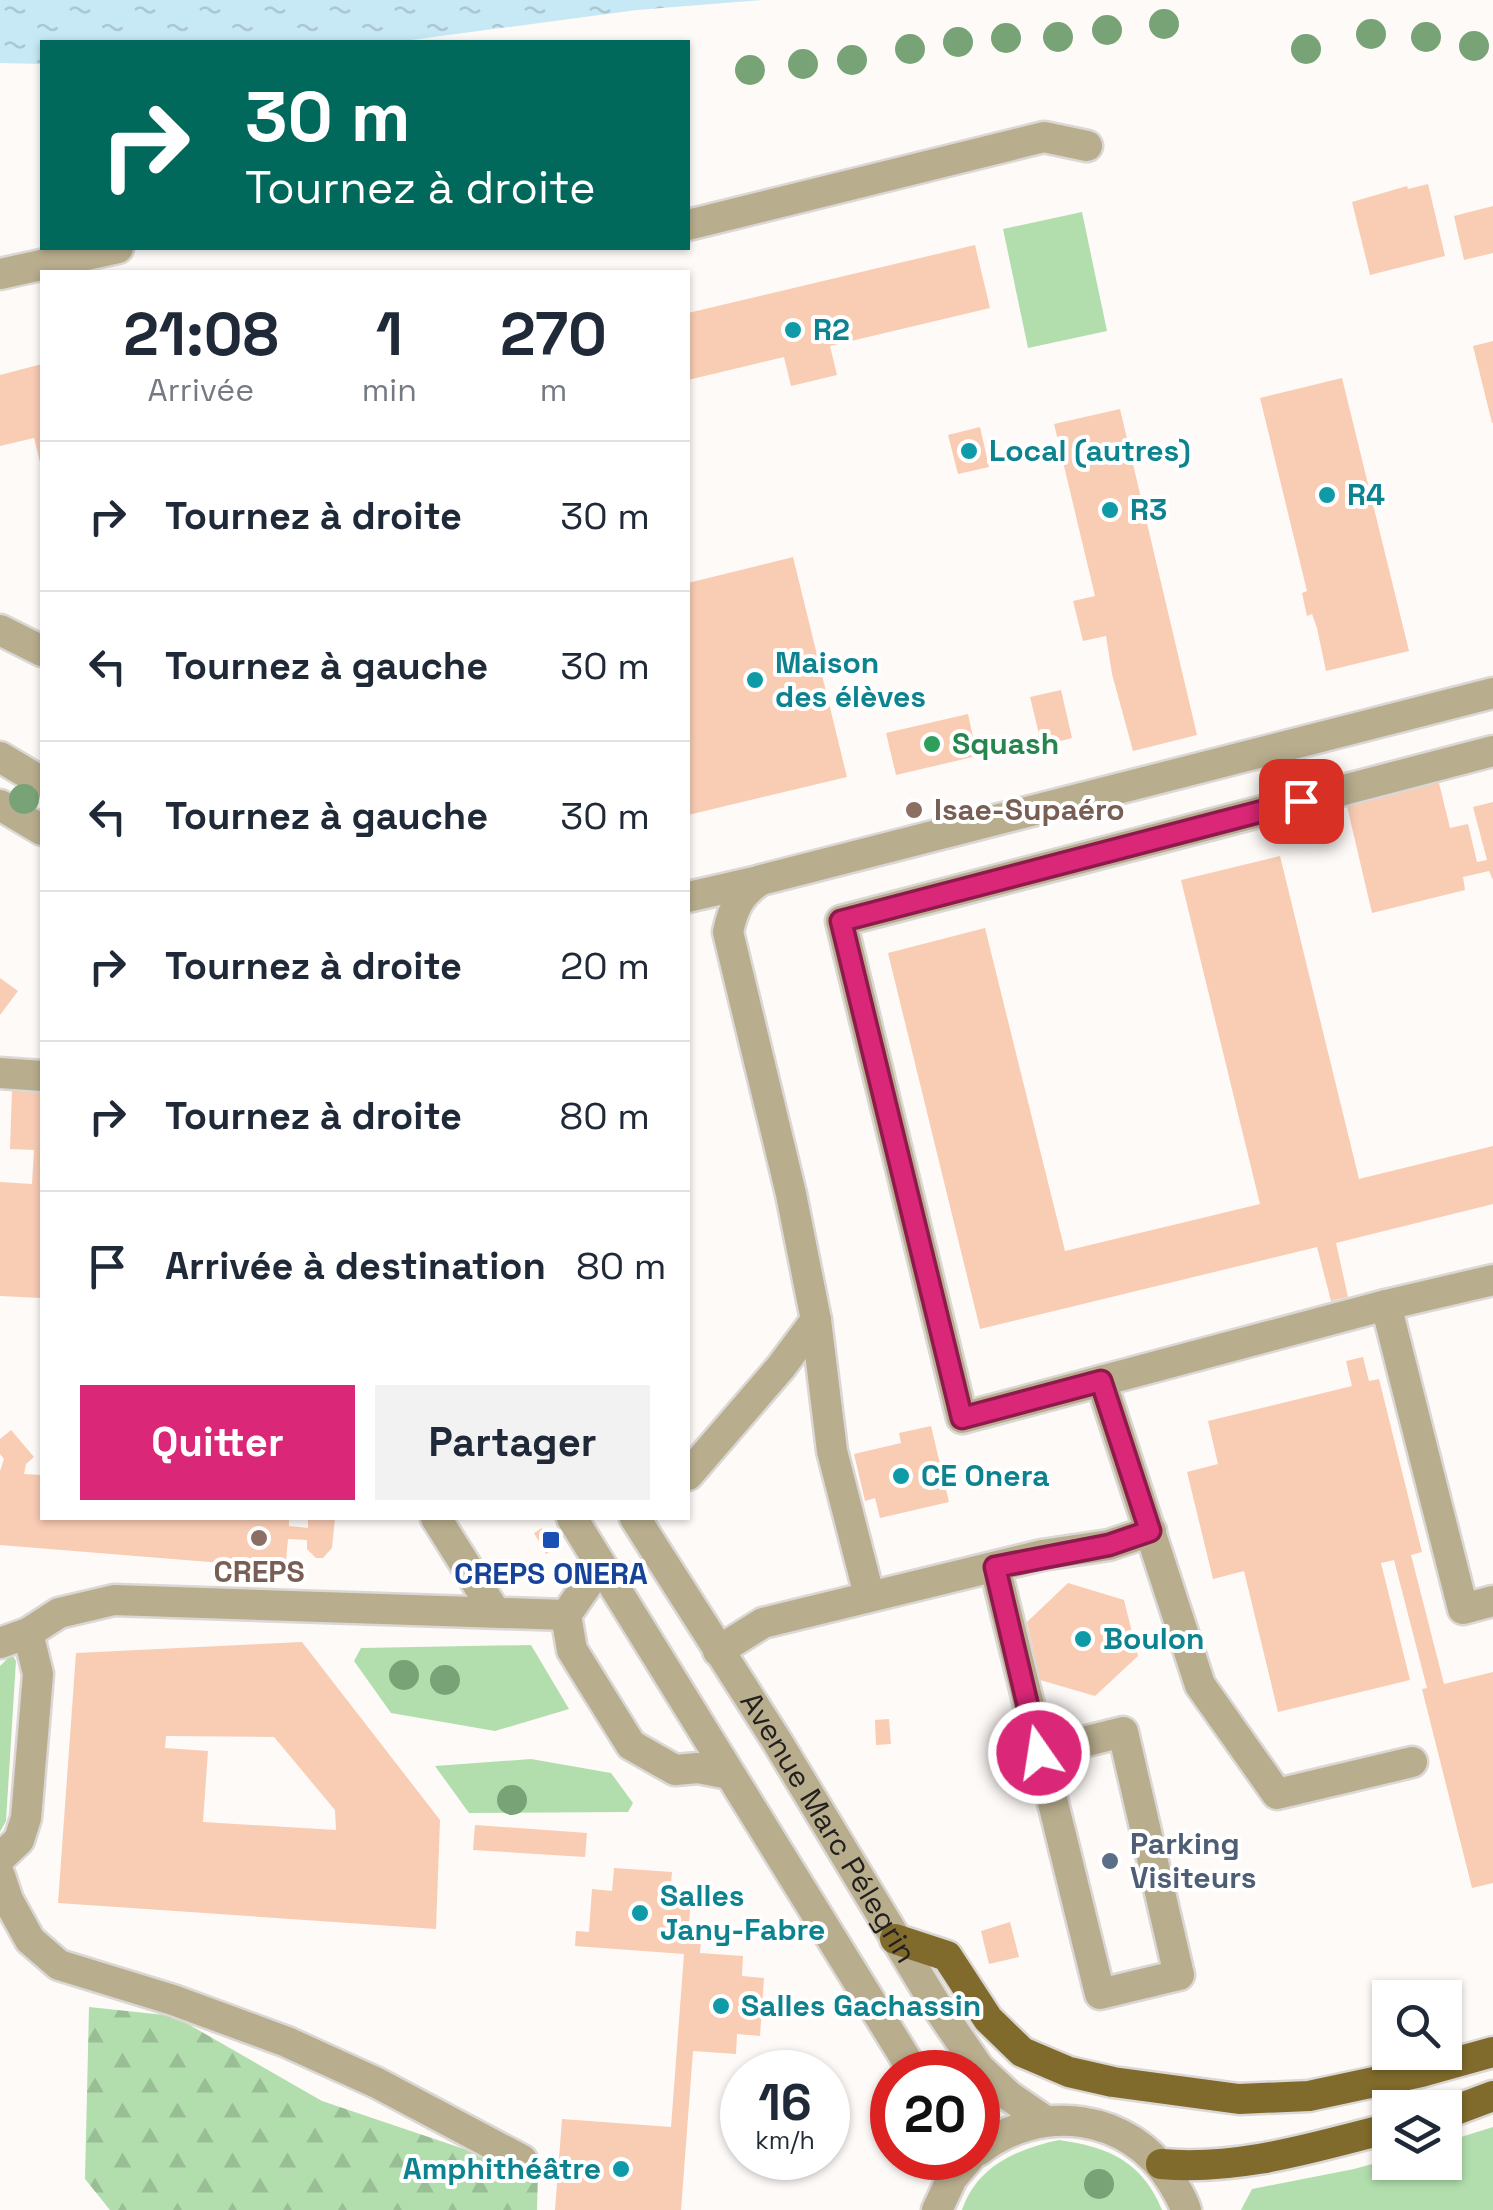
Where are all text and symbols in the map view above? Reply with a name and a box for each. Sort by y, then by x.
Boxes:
text: 30 m [245,72,410,161]
icon: right [80,80,210,210]
text: Tournez à droite [245,159,596,216]
text: 21:08 [123,296,279,373]
text: 1 [376,296,403,373]
text: 270 [500,296,607,373]
place label: R2 [813,310,850,349]
marker: R2 [782,319,804,341]
text: Arrivée [148,370,254,410]
text: min [362,370,417,410]
text: m [540,370,567,410]
place label: Local (autres) [989,431,1191,470]
marker: Local (autres) [958,440,980,462]
place label: R4 [1347,475,1385,514]
marker: R4 [1316,484,1338,506]
icon: right [80,489,135,544]
place label: R3 [1130,490,1167,529]
text: Tournez à droite [165,492,462,540]
text: 30 m [560,492,650,540]
marker: R3 [1099,499,1121,521]
icon: left [80,639,135,694]
text: Tournez à gauche [165,642,488,690]
text: 30 m [560,642,650,690]
place label: Maison des élèves [775,643,926,716]
marker: Maison des élèves [744,669,766,691]
place label: Squash [952,724,1059,763]
marker: Squash [921,733,943,755]
pin [1259,759,1344,844]
icon: arrive [1274,774,1329,829]
icon: left [80,789,135,844]
place label: Isae-Supaéro [934,790,1125,829]
text: Tournez à gauche [165,792,488,840]
text: 30 m [560,792,650,840]
marker: Isae-Supaéro [903,799,925,821]
icon: right [80,939,135,994]
text: Tournez à droite [165,942,462,990]
text: 20 m [560,942,650,990]
icon: right [80,1089,135,1144]
text: Tournez à droite [165,1092,462,1140]
text: 80 m [560,1092,650,1140]
icon: arrive [80,1239,135,1294]
text: Arrivée à destination [165,1242,546,1290]
text: 80 m [576,1242,666,1290]
button: Quitter [80,1385,355,1500]
button: Partager [375,1385,650,1500]
place label: CE Onera [921,1456,1050,1495]
marker: CE Onera [890,1465,912,1487]
marker: CREPS [248,1527,270,1549]
marker: CREPS ONERA [540,1529,562,1551]
place label: CREPS [213,1552,305,1591]
place label: CREPS ONERA [454,1554,648,1593]
place label: Boulon [1103,1619,1205,1658]
marker: Boulon [1072,1628,1094,1650]
street label: Avenue Marc Pélegrin [732,1684,926,1970]
position arrow [987,1701,1091,1805]
place label: Parking Visiteurs [1130,1824,1256,1897]
marker: Parking Visiteurs [1099,1850,1121,1872]
place label: Salles Jany-Fabre [660,1876,825,1949]
marker: Salles Jany-Fabre [629,1902,651,1924]
map controls [1372,1980,1462,2180]
button: search [1372,1980,1462,2070]
place label: Salles Gachassin [741,1986,981,2025]
marker: Salles Gachassin [710,1995,732,2017]
speed limit sign: 20 [870,2050,1000,2180]
text: 16 [758,2071,812,2135]
button: layers [1372,2090,1462,2180]
text: km/h [755,2124,815,2156]
place label: Amphithéâtre [403,2149,601,2188]
marker: Amphithéâtre [610,2158,632,2180]

